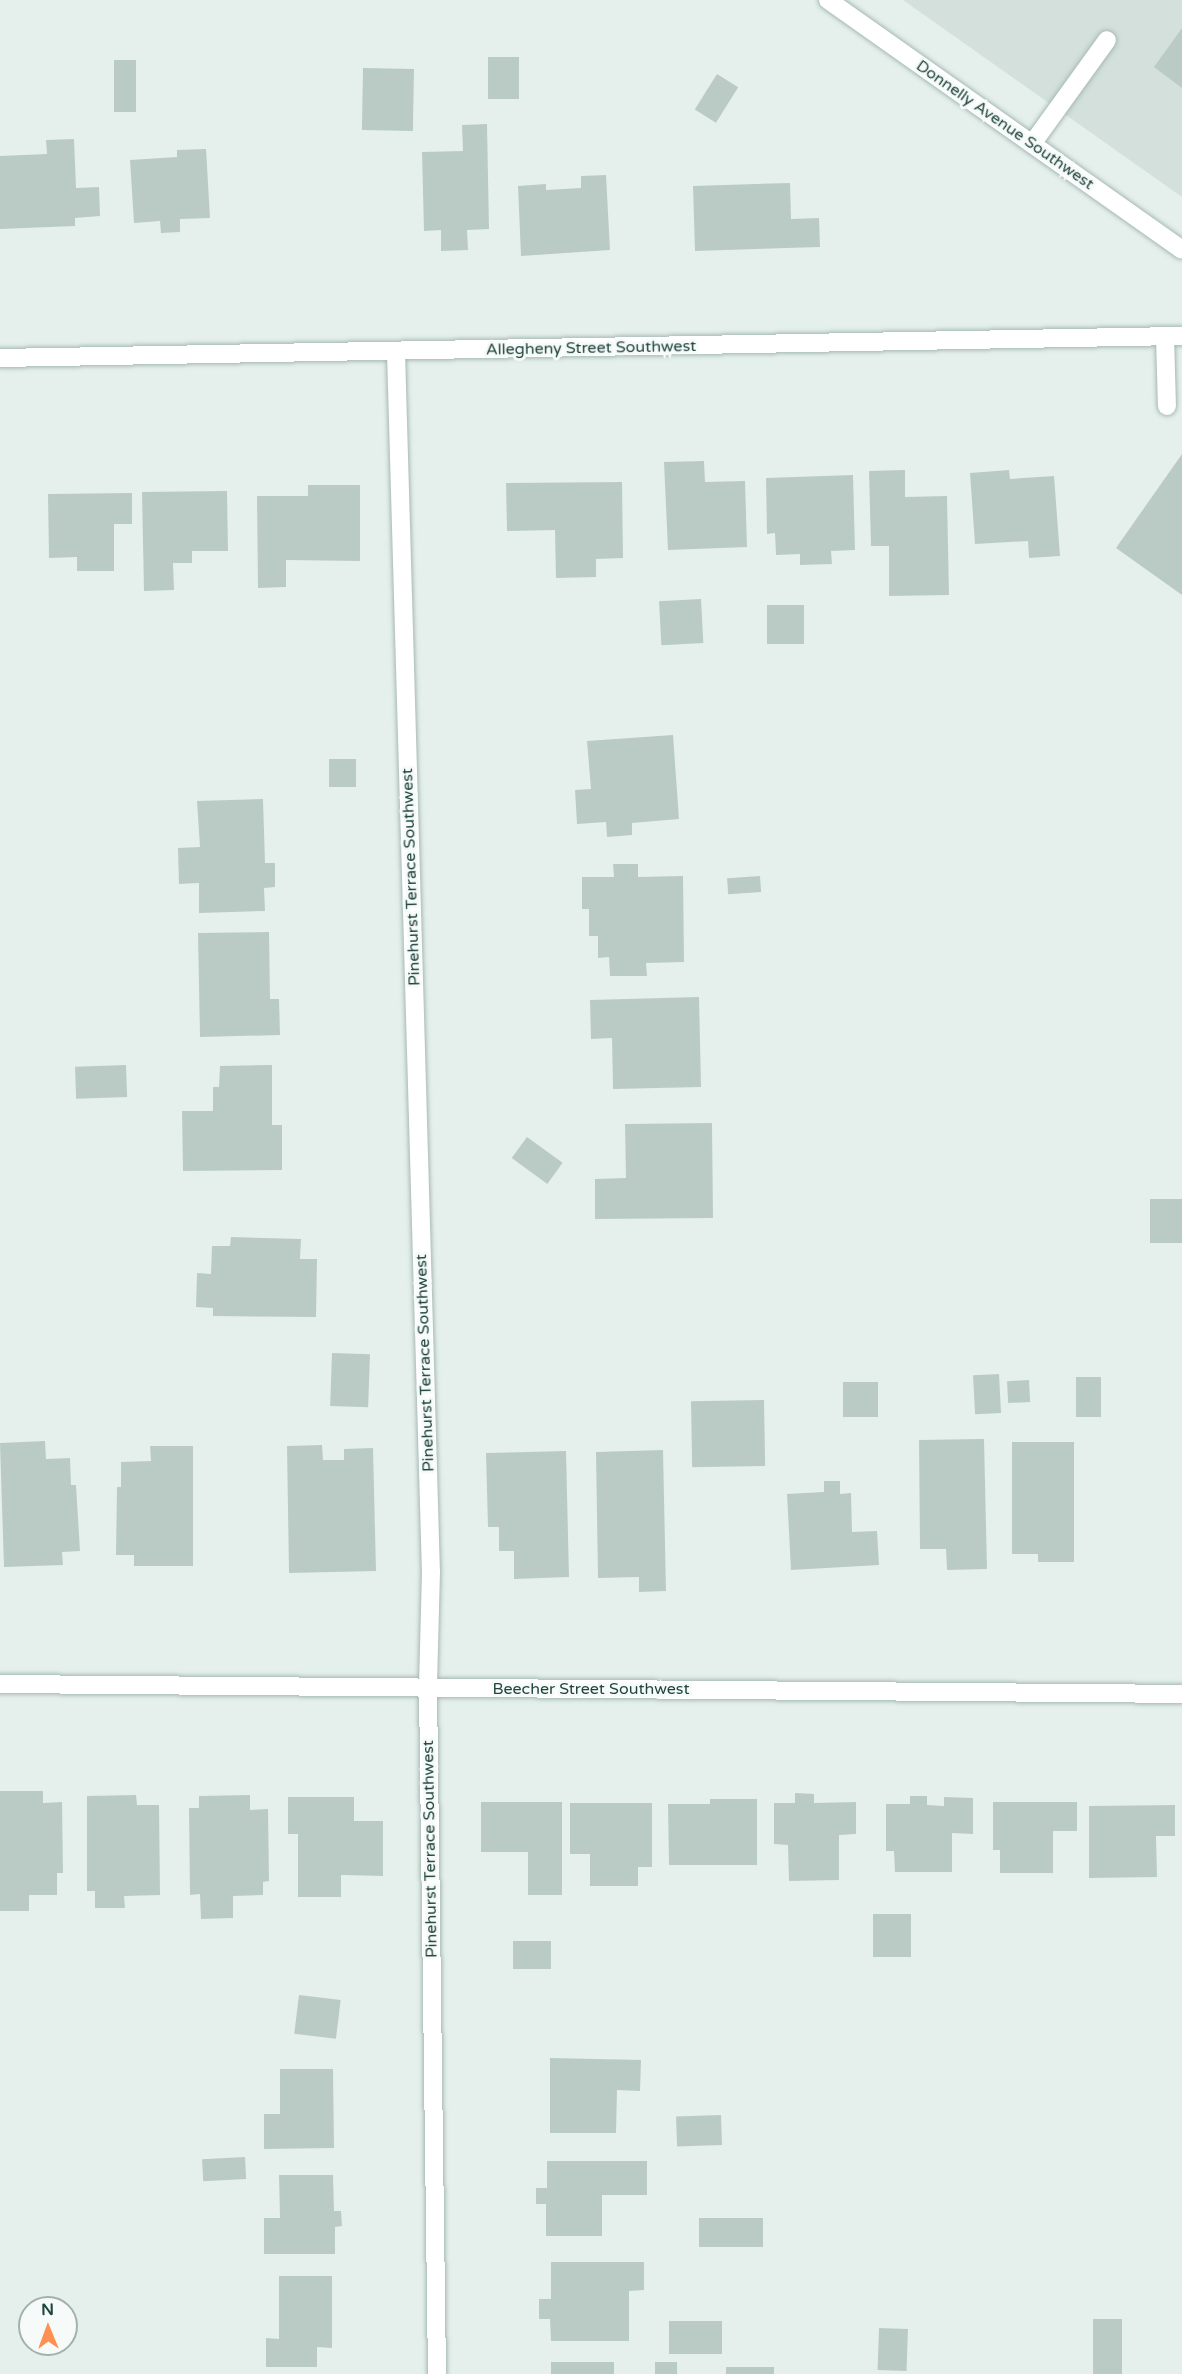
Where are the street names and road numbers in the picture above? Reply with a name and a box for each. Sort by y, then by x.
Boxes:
street label: Donnelly Avenue Southwest [912,56,1098,194]
street label: Allegheny Street Southwest [486,337,696,359]
street label: Pinehurst Terrace Southwest [398,768,424,986]
street label: Pinehurst Terrace Southwest [412,1254,438,1472]
street label: Beecher Street Southwest [492,1679,690,1699]
street label: Pinehurst Terrace Southwest [418,1740,442,1958]

